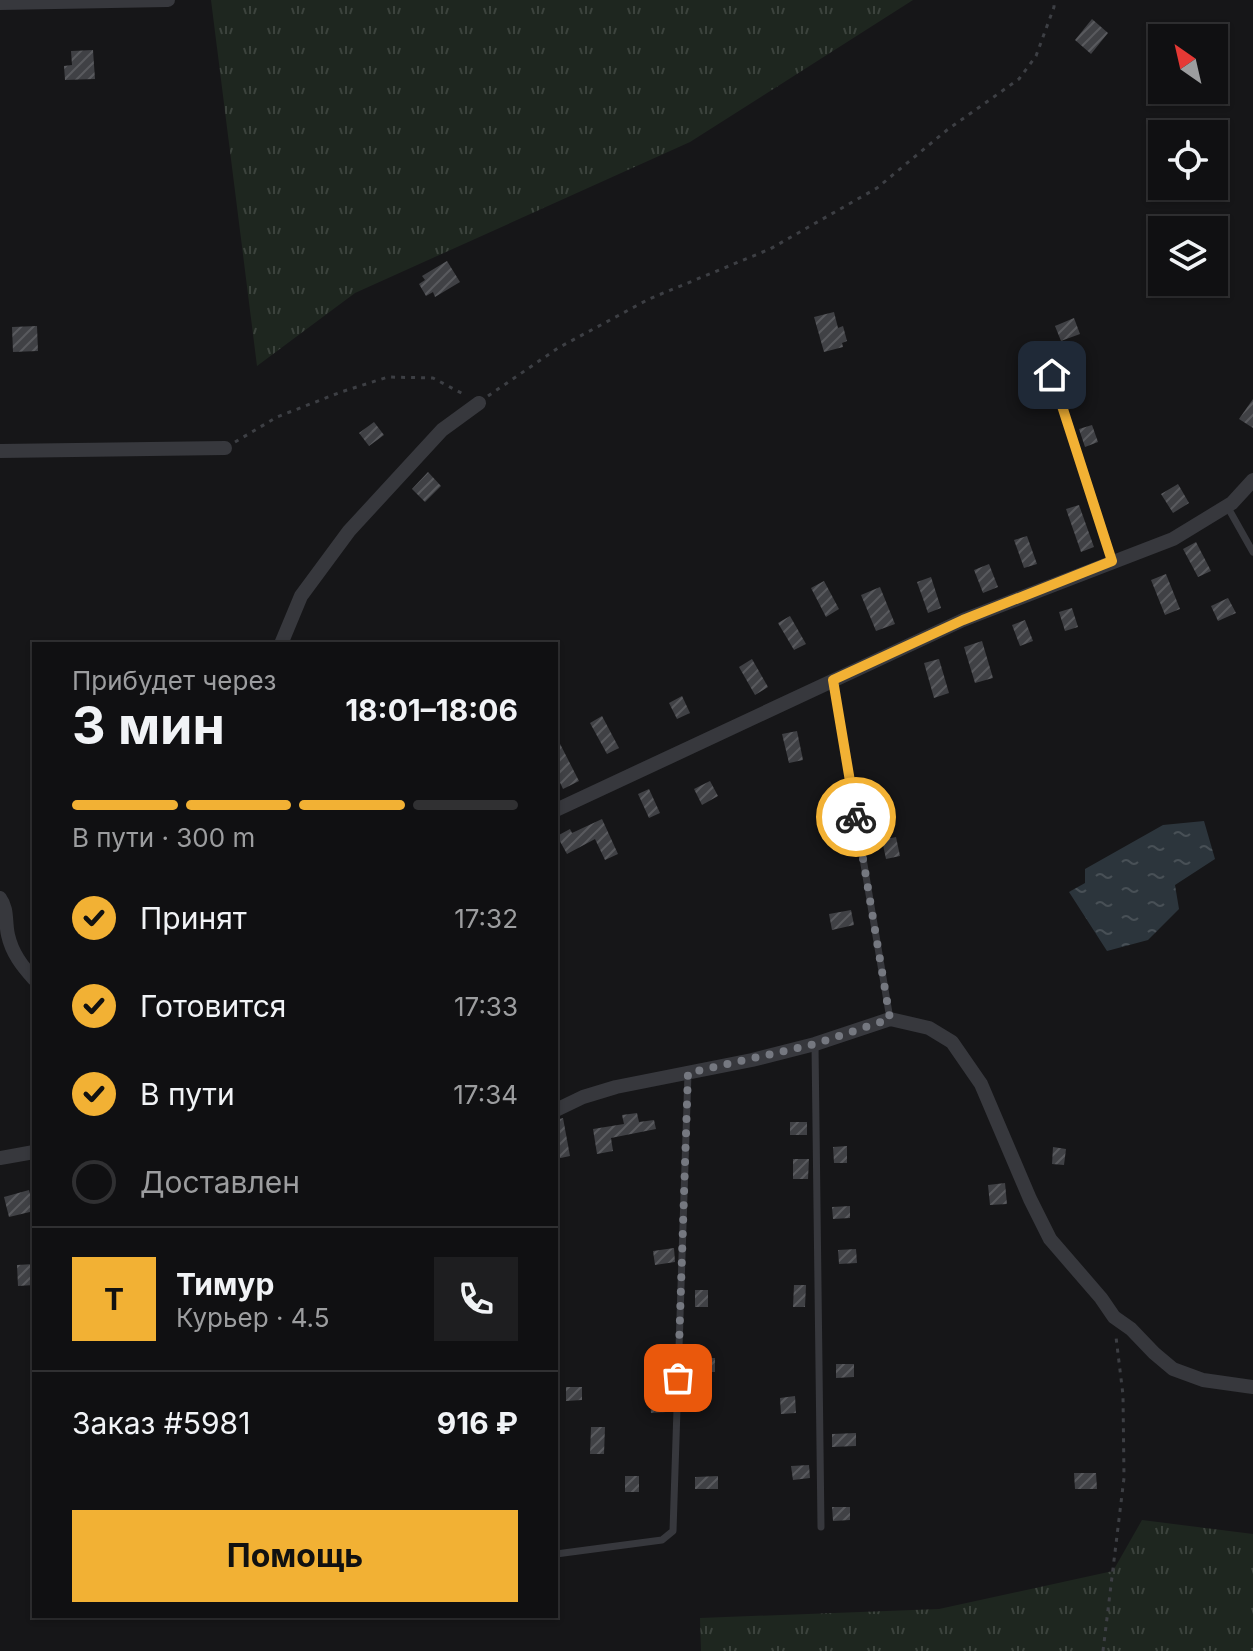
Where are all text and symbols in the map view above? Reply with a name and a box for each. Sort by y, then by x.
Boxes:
north arrow [1148,24,1228,104]
map controls [1148,24,1228,296]
button: locate [1148,120,1228,200]
button: layers [1148,216,1228,296]
pin [1018,341,1086,409]
icon: home [1030,353,1074,397]
text: Прибудет через [72,665,276,696]
text: 18:01–18:06 [345,692,518,728]
text: 3 мин [72,694,225,757]
courier [816,777,896,857]
icon: bike [834,795,878,839]
text: В пути · 300 m [72,822,255,853]
icon: check [72,896,116,940]
text: Принят [140,900,247,936]
text: 17:32 [454,903,518,934]
icon: check [72,984,116,1028]
text: Готовится [140,988,286,1024]
text: 17:33 [454,991,518,1022]
icon: check [72,1072,116,1116]
text: В пути [140,1076,235,1112]
text: 17:34 [453,1079,518,1110]
text: Доставлен [140,1164,300,1200]
button: phone [434,1257,518,1341]
text: Тимур [176,1266,274,1302]
text: Т [104,1281,124,1317]
text: Курьер · 4.5 [176,1302,330,1333]
pin [644,1344,712,1412]
icon: bag [656,1356,700,1400]
text: Заказ #5981 [72,1405,250,1441]
text: 916 ₽ [437,1405,518,1441]
button: Помощь [72,1510,518,1602]

